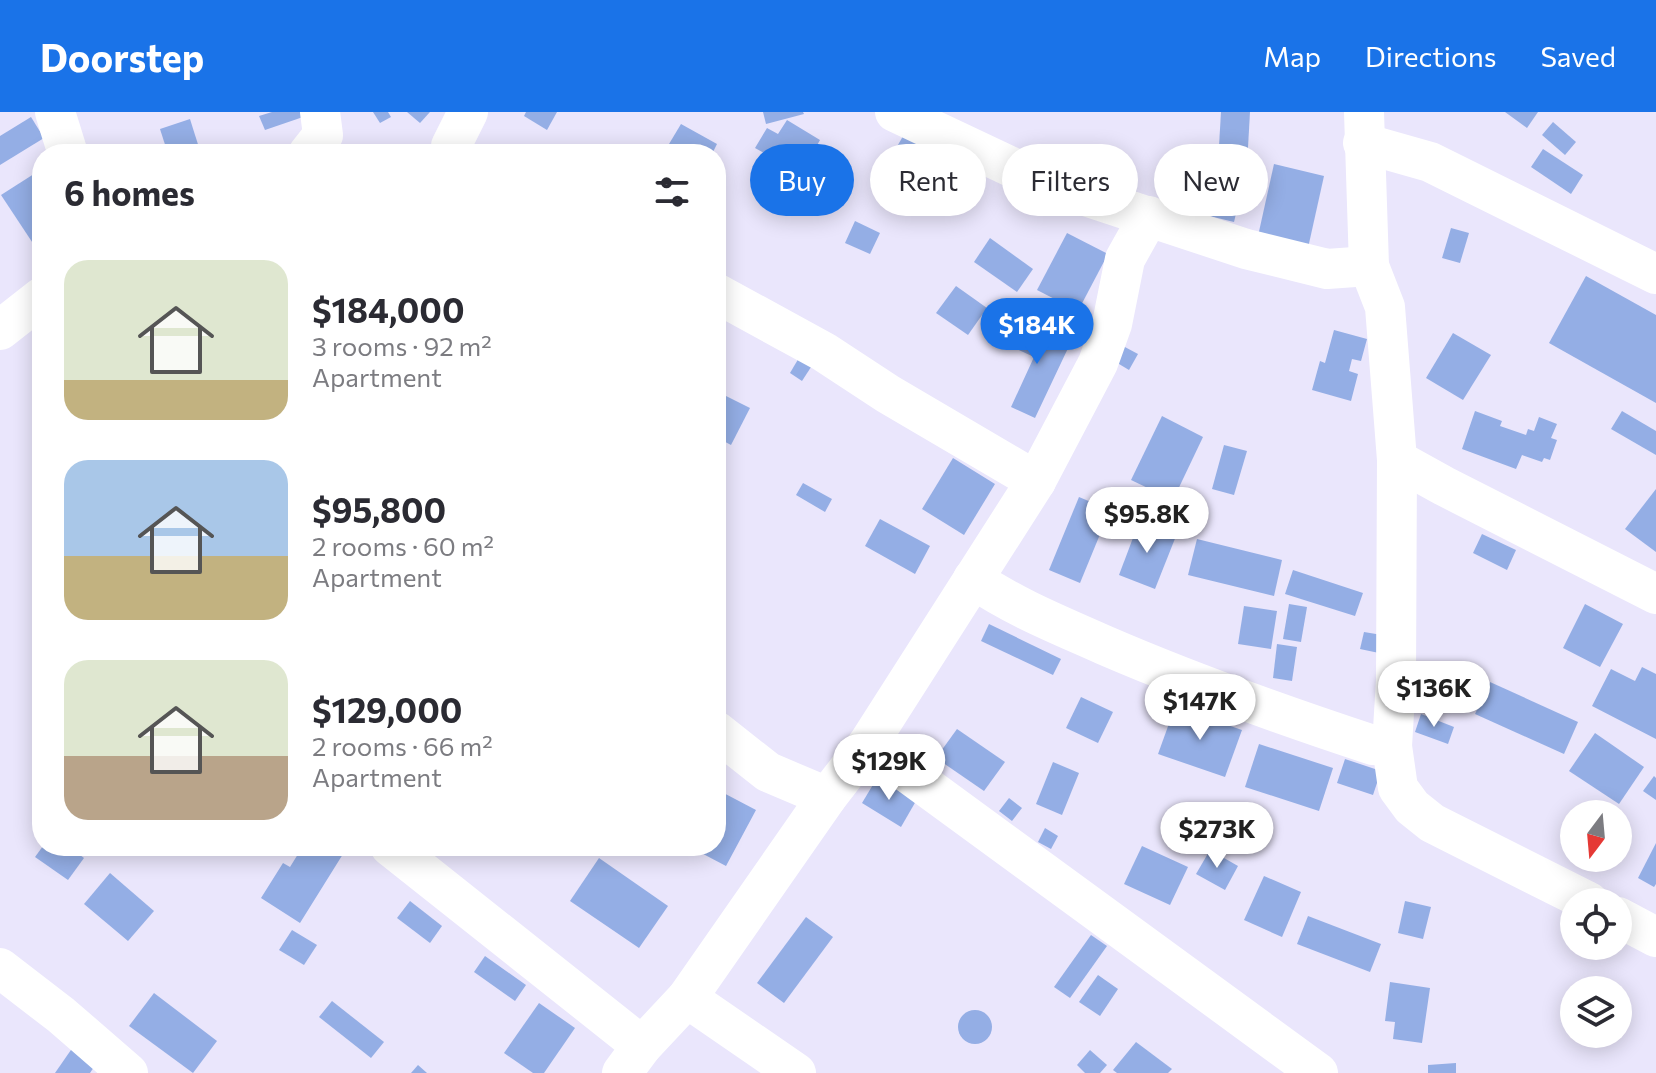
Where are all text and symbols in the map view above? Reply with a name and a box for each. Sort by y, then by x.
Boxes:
text: Doorstep [40,33,204,80]
text: Map [1263,39,1321,73]
text: Directions [1365,39,1496,73]
text: Saved [1540,39,1616,73]
chip: Buy [750,144,854,216]
chip: Rent [870,144,986,216]
chip: Filters [1002,144,1138,216]
chip: New [1154,144,1268,216]
icon: filters [650,170,694,214]
text: 6 homes [64,171,195,213]
text: $184,000 [312,288,465,330]
icon: home [128,292,224,388]
pin: $184K [981,298,1093,366]
text: $184K [999,308,1075,339]
text: 3 rooms · 92 m² [312,330,492,361]
text: Apartment [312,361,442,392]
pin: $95.8K [1082,487,1212,555]
text: $95,800 [312,488,446,530]
icon: home [128,492,224,588]
text: $95.8K [1104,497,1190,528]
text: 2 rooms · 60 m² [312,530,494,561]
text: Apartment [312,561,442,592]
pin: $136K [1378,661,1490,729]
text: $136K [1396,671,1472,702]
pin: $147K [1144,674,1256,742]
text: $147K [1163,684,1237,715]
text: $129,000 [312,688,462,730]
icon: home [128,692,224,788]
text: 2 rooms · 66 m² [312,730,493,761]
pin: $129K [833,734,945,802]
text: $129K [851,744,927,775]
text: Apartment [312,761,442,792]
north arrow [1560,800,1632,872]
map controls [1560,800,1632,1048]
pin: $273K [1161,802,1273,870]
text: $273K [1178,812,1256,843]
button: locate [1560,888,1632,960]
button: layers [1560,976,1632,1048]

